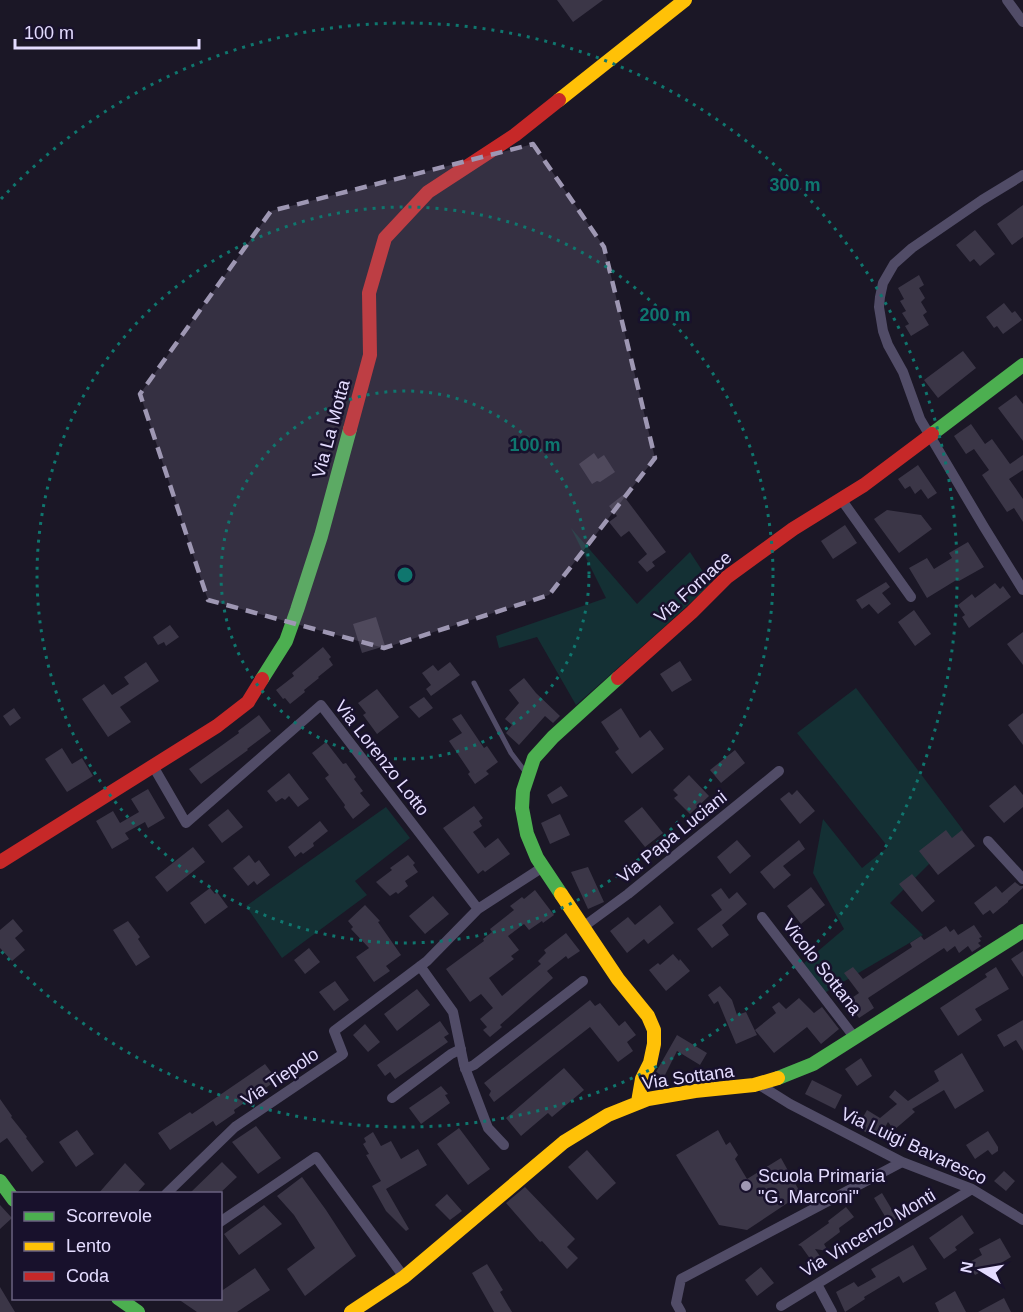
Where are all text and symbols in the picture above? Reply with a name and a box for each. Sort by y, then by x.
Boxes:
scale bar [15,12,200,50]
text: 100 m [24,23,74,43]
text: 300 m [769,175,821,195]
text: 200 m [639,305,691,325]
street label: Via La Motta [308,377,354,480]
text: 100 m [509,435,561,455]
street label: Via Fornace [650,547,736,627]
centre of rings [395,565,415,585]
street label: Via Lorenzo Lotto [331,696,433,820]
street label: Via Papa Luciani [613,787,731,887]
street label: Vicolo Sottana [778,915,866,1020]
street label: Via Tiepolo [238,1044,322,1110]
street label: Via Sottana [641,1061,736,1093]
street label: Via Luigi Bavaresco [838,1103,990,1189]
place label: Scuola Primaria "G. Marconi" [758,1166,886,1207]
marker: Scuola Primaria "G. Marconi" [739,1179,753,1193]
street label: Via Vincenzo Monti [797,1185,939,1281]
legend [12,1192,222,1300]
text: Scorrevole [66,1206,152,1226]
text: Lento [66,1236,111,1256]
north arrow [951,1240,1011,1300]
text: N [957,1260,976,1275]
text: Coda [66,1266,110,1286]

